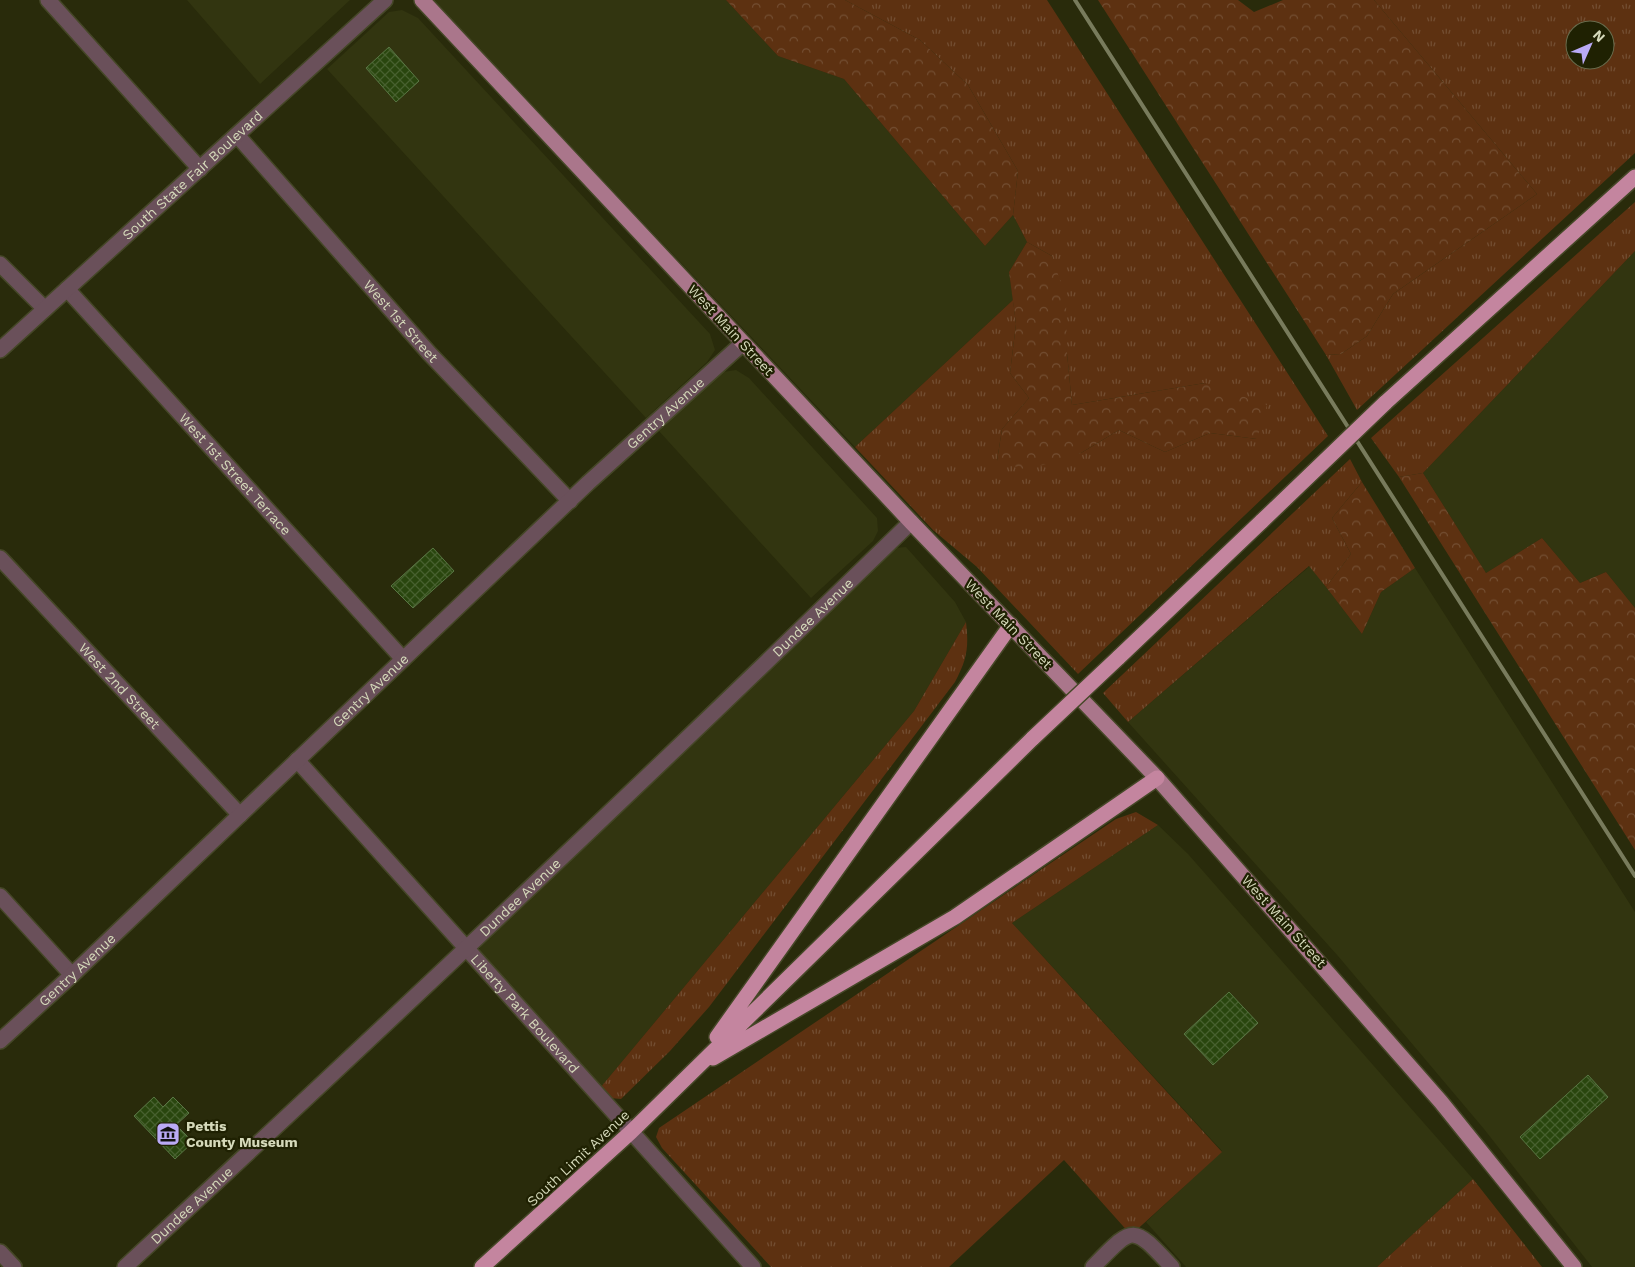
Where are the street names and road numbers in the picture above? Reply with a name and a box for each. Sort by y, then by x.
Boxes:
street label: South State Fair Boulevard [119,107,266,243]
street label: West 1st Street [360,277,442,366]
street label: West Main Street [685,281,777,379]
street label: Gentry Avenue [623,374,708,452]
street label: West 1st Street Terrace [176,410,294,538]
street label: Dundee Avenue [769,575,856,660]
street label: West Main Street [962,576,1056,672]
street label: West 2nd Street [75,640,163,732]
street label: Gentry Avenue [329,651,412,730]
street label: Dundee Avenue [476,855,564,940]
street label: West Main Street [1239,872,1330,970]
street label: Gentry Avenue [36,930,119,1009]
street label: Liberty Park Boulevard [468,951,583,1076]
street label: South Limit Avenue [524,1106,632,1210]
street label: Dundee Avenue [147,1163,236,1247]

